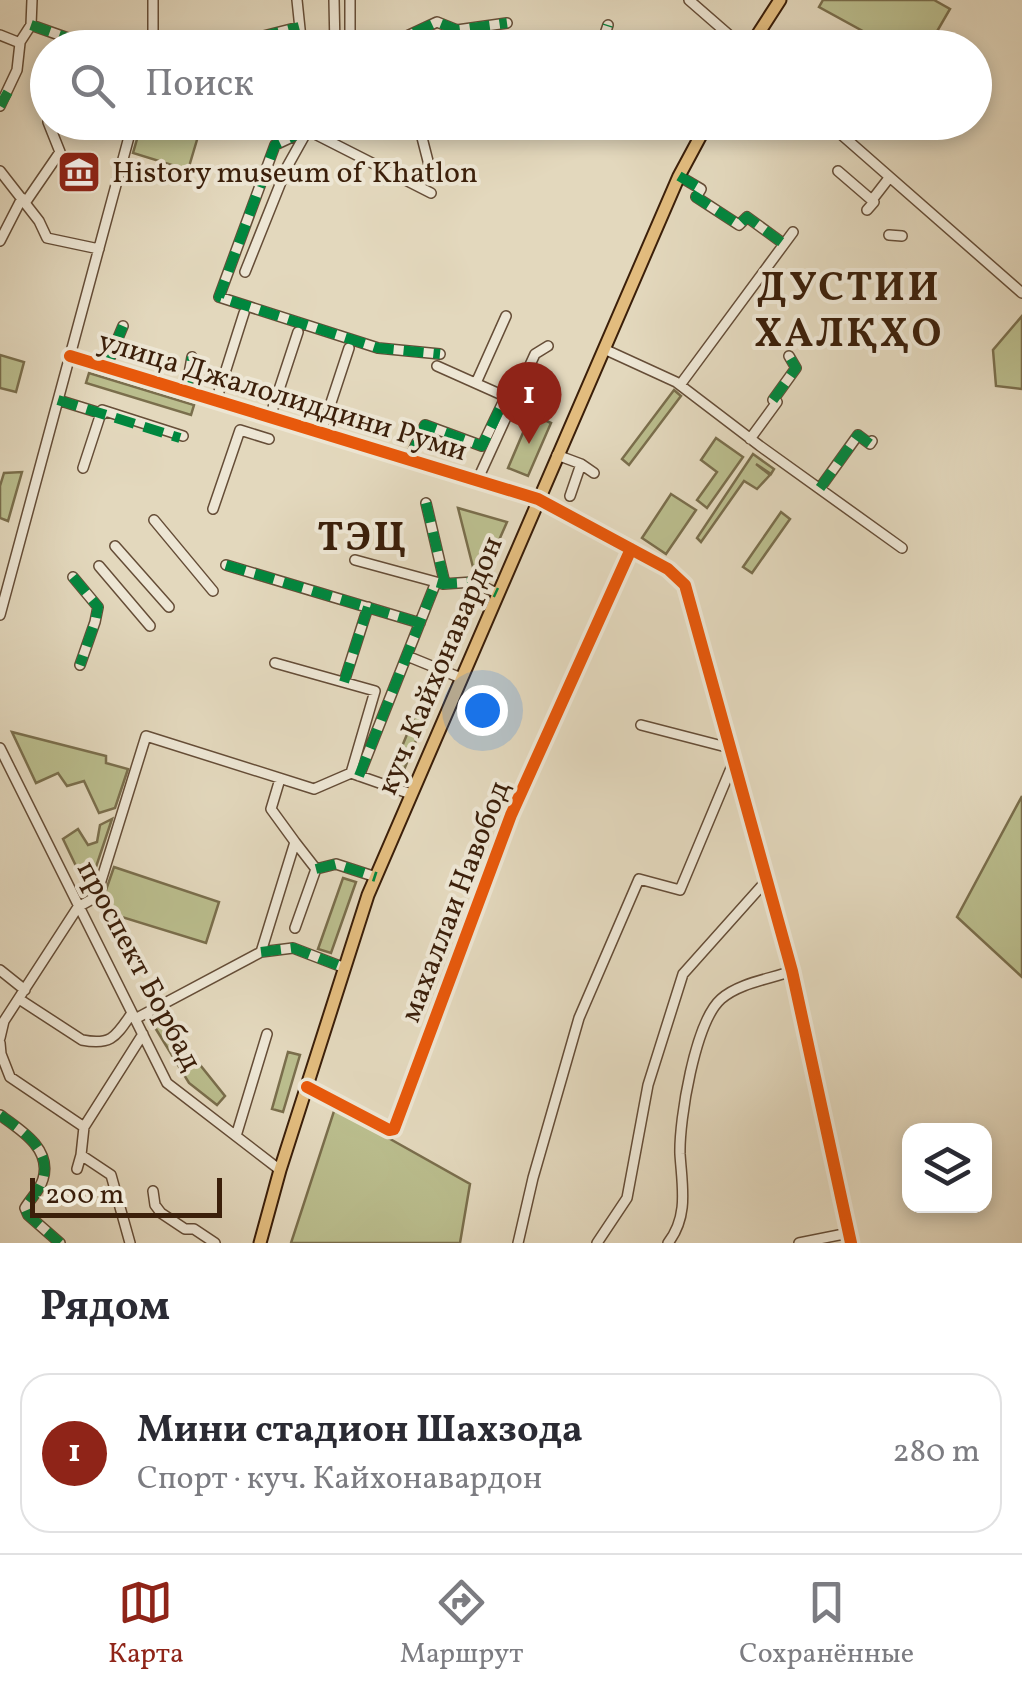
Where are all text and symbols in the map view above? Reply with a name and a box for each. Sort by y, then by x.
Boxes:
search box [30,30,992,140]
icon: search [65,58,120,113]
text: Поиск [145,59,254,112]
museum icon: History museum of Khatlon [56,149,102,195]
place label: History museum of Khatlon [112,153,478,195]
district label: ДУСТИИ ХАЛҚҲО [754,262,944,364]
street label: улица Джалолиддини Руми [93,321,472,473]
pin: 1 [496,362,562,444]
district label: ТЭЦ [317,512,409,568]
street label: куч. Кайхонавардон [367,530,514,801]
your location [457,685,508,736]
street label: махаллаи Навобод [391,775,521,1028]
street label: проспект Борбад [65,854,211,1078]
map controls [902,1123,992,1213]
button: layers [902,1123,992,1213]
scale bar [30,1173,222,1218]
text: 200 m [45,1176,124,1215]
text: Рядом [40,1279,170,1338]
text: Мини стадион Шахзода [137,1405,583,1458]
text: 1 [68,1431,81,1475]
text: 280 m [893,1431,980,1475]
text: Спорт · куч. Кайхонавардон [137,1458,542,1502]
tab: Карта [108,1575,184,1674]
tab: Маршрут [400,1575,523,1674]
tab: Сохранённые [739,1575,914,1674]

